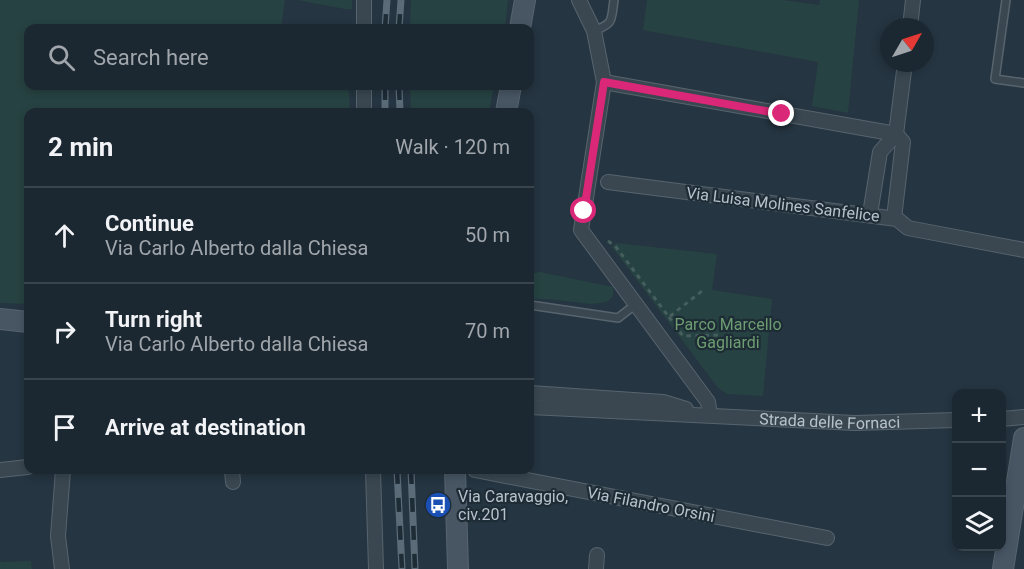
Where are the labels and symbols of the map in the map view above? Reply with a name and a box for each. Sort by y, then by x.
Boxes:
north arrow [880,18,934,72]
route end [768,100,794,126]
street label: Via Luisa Molines Sanfelice [685,183,881,226]
route start [570,197,596,223]
park label: Parco Marcello Gagliardi [674,315,782,352]
street label: Strada delle Fornaci [759,409,900,433]
street label: Via Filandro Orsini [585,483,716,526]
place label: Via Caravaggio, civ.201 [458,487,568,524]
bus stop icon: Via Caravaggio, civ.201 [423,490,453,520]

